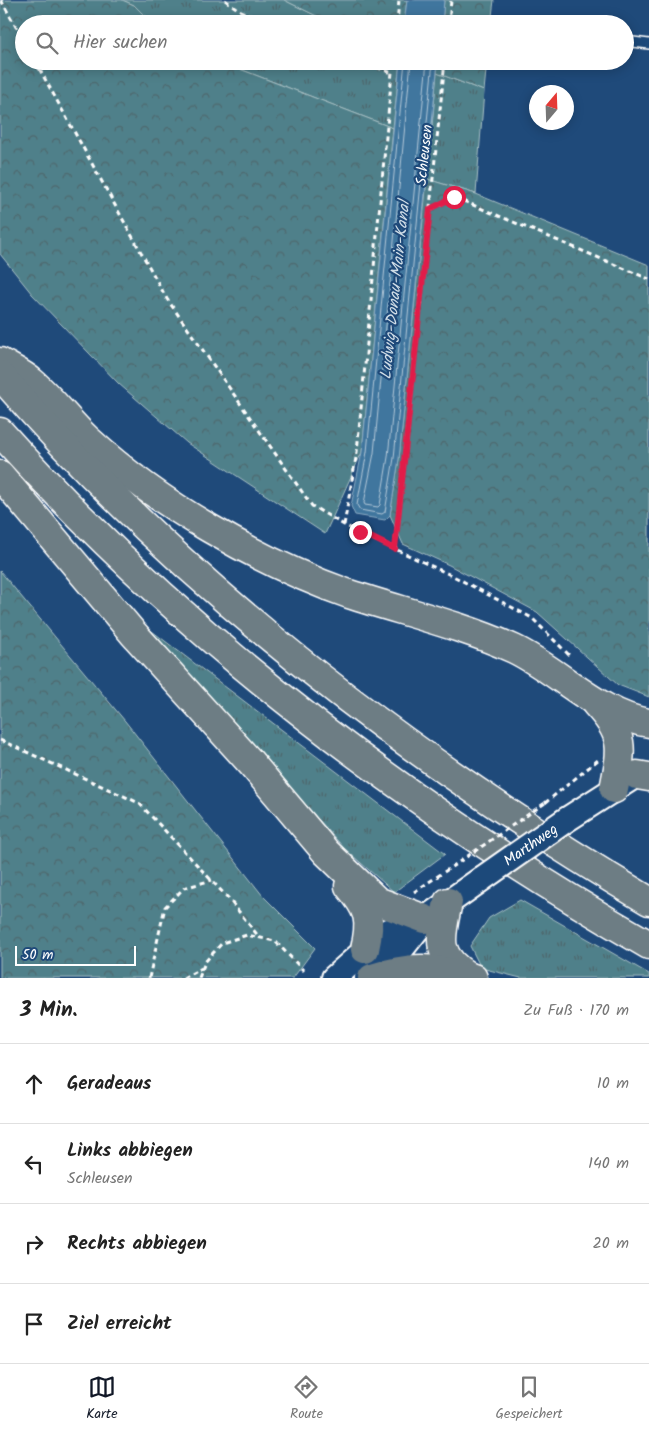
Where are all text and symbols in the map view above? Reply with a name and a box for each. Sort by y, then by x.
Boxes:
search box [15,15,634,70]
text: Hier suchen [73,28,167,58]
icon: search [33,29,61,57]
north arrow [529,85,574,130]
street label: Schleusen [410,123,440,187]
route start [443,186,466,209]
water label: Ludwig-Donau-Main-Kanal [374,197,418,381]
route end [349,521,372,544]
street label: Marthweg [499,818,563,873]
scale bar [15,943,136,966]
text: 50 m [22,944,53,966]
text: 3 Min. [20,994,78,1027]
text: Zu Fuß · 170 m [523,998,629,1023]
text: Geradeaus [67,1069,152,1099]
icon: ahead [20,1070,48,1098]
text: 10 m [597,1071,629,1096]
text: Links abbiegen [67,1136,193,1166]
icon: left [20,1150,48,1178]
text: 140 m [588,1151,629,1176]
text: Schleusen [67,1166,133,1191]
text: Rechts abbiegen [67,1229,207,1259]
icon: right [20,1230,48,1258]
text: 20 m [593,1231,629,1256]
text: Ziel erreicht [67,1309,172,1339]
icon: arrive [20,1310,48,1338]
tab: Karte [86,1373,117,1425]
tab: Route [290,1373,323,1425]
tab: Gespeichert [495,1373,563,1425]

